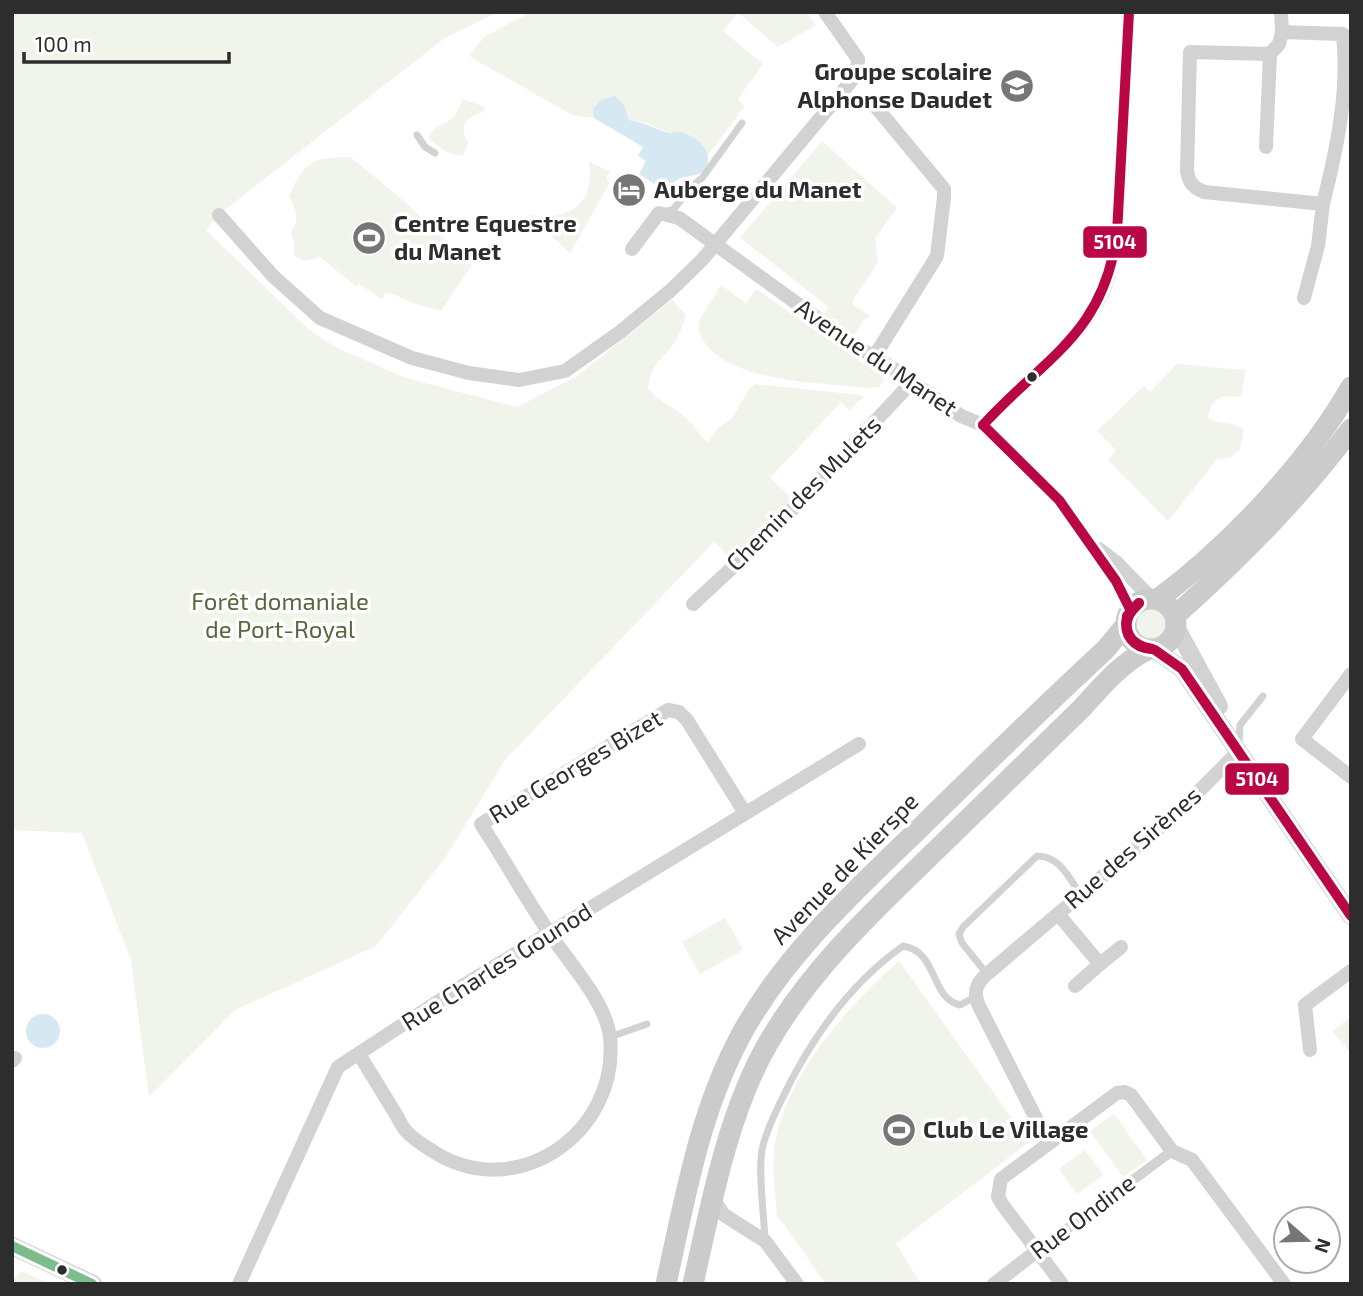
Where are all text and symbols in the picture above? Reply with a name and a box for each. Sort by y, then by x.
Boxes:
scale bar [24,21,229,65]
text: 100 m [35,31,92,56]
place label: Groupe scolaire Alphonse Daudet [798,56,992,113]
school or university icon: Groupe scolaire Alphonse Daudet [998,67,1036,105]
hotel icon: Auberge du Manet [610,171,648,209]
place label: Auberge du Manet [654,174,862,203]
place label: Centre Equestre du Manet [394,208,577,265]
sports icon: Centre Equestre du Manet [350,219,388,257]
line badge: 5104 [1082,225,1148,259]
text: 5104 [1094,230,1136,253]
street label: Avenue du Manet [790,292,963,422]
unlabelled marker [1025,370,1039,384]
street label: Chemin des Mulets [719,409,886,576]
park label: Forêt domaniale de Port-Royal [191,586,369,643]
street label: Rue Georges Bizet [483,703,667,829]
line badge: 5104 [1224,762,1290,796]
text: 5104 [1236,767,1278,790]
street label: Rue des Sirènes [1058,780,1206,914]
street label: Avenue de Kierspe [764,786,924,950]
street label: Rue Charles Gounod [396,896,597,1036]
sports icon: Club Le Village [880,1111,918,1149]
place label: Club Le Village [923,1114,1088,1143]
street label: Rue Ondine [1024,1167,1140,1264]
north arrow [1272,1205,1342,1275]
text: N [1310,1236,1337,1256]
unlabelled marker [55,1263,69,1277]

